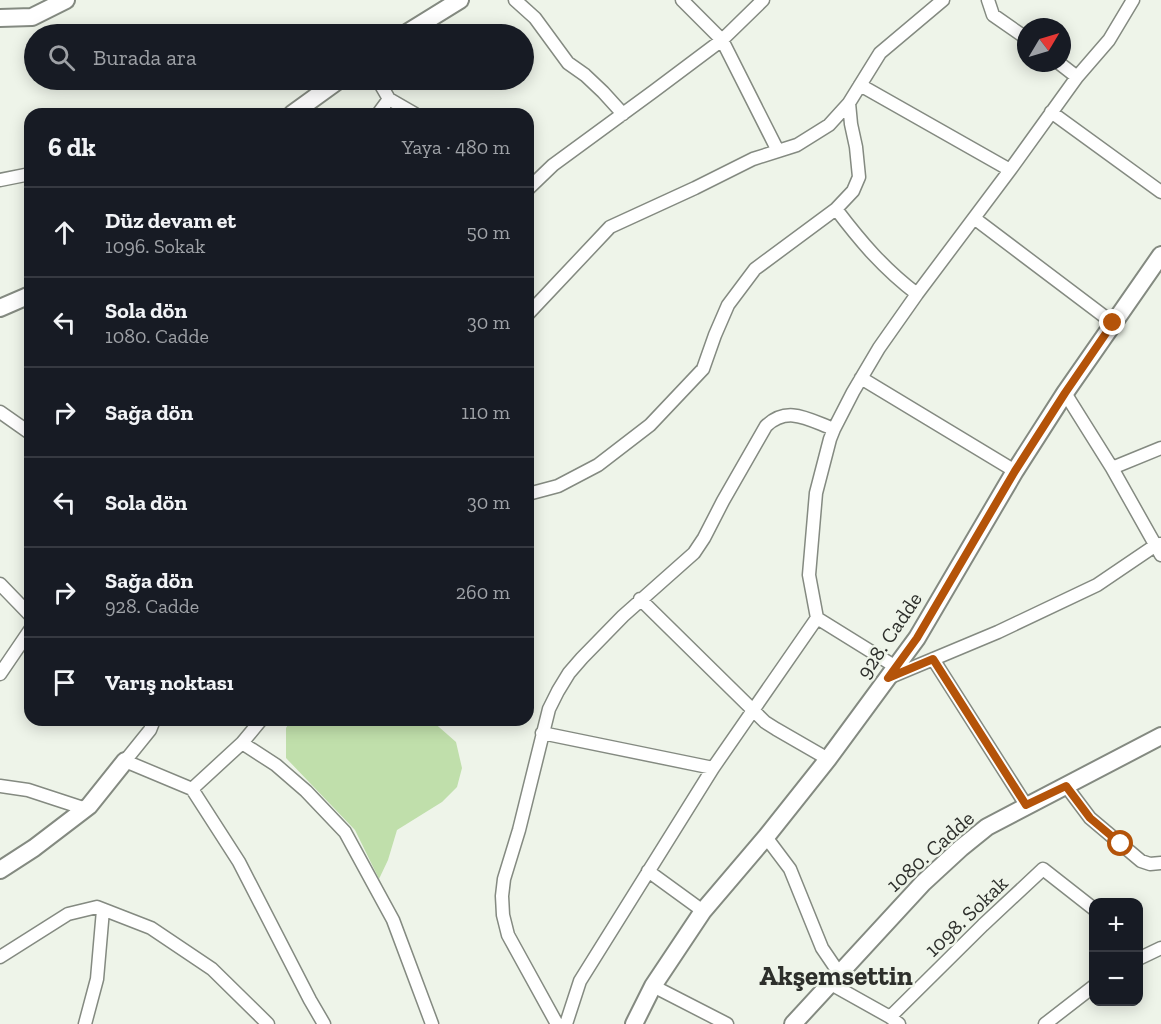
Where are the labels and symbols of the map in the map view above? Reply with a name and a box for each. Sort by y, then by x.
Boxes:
north arrow [1017,18,1071,72]
route end [1099,309,1125,335]
street label: 928. Cadde [851,587,927,683]
street label: 1080. Cadde [881,805,979,897]
route start [1107,830,1133,856]
street label: 1098. Sokak [919,870,1013,962]
district label: Akşemsettin [759,960,913,992]

